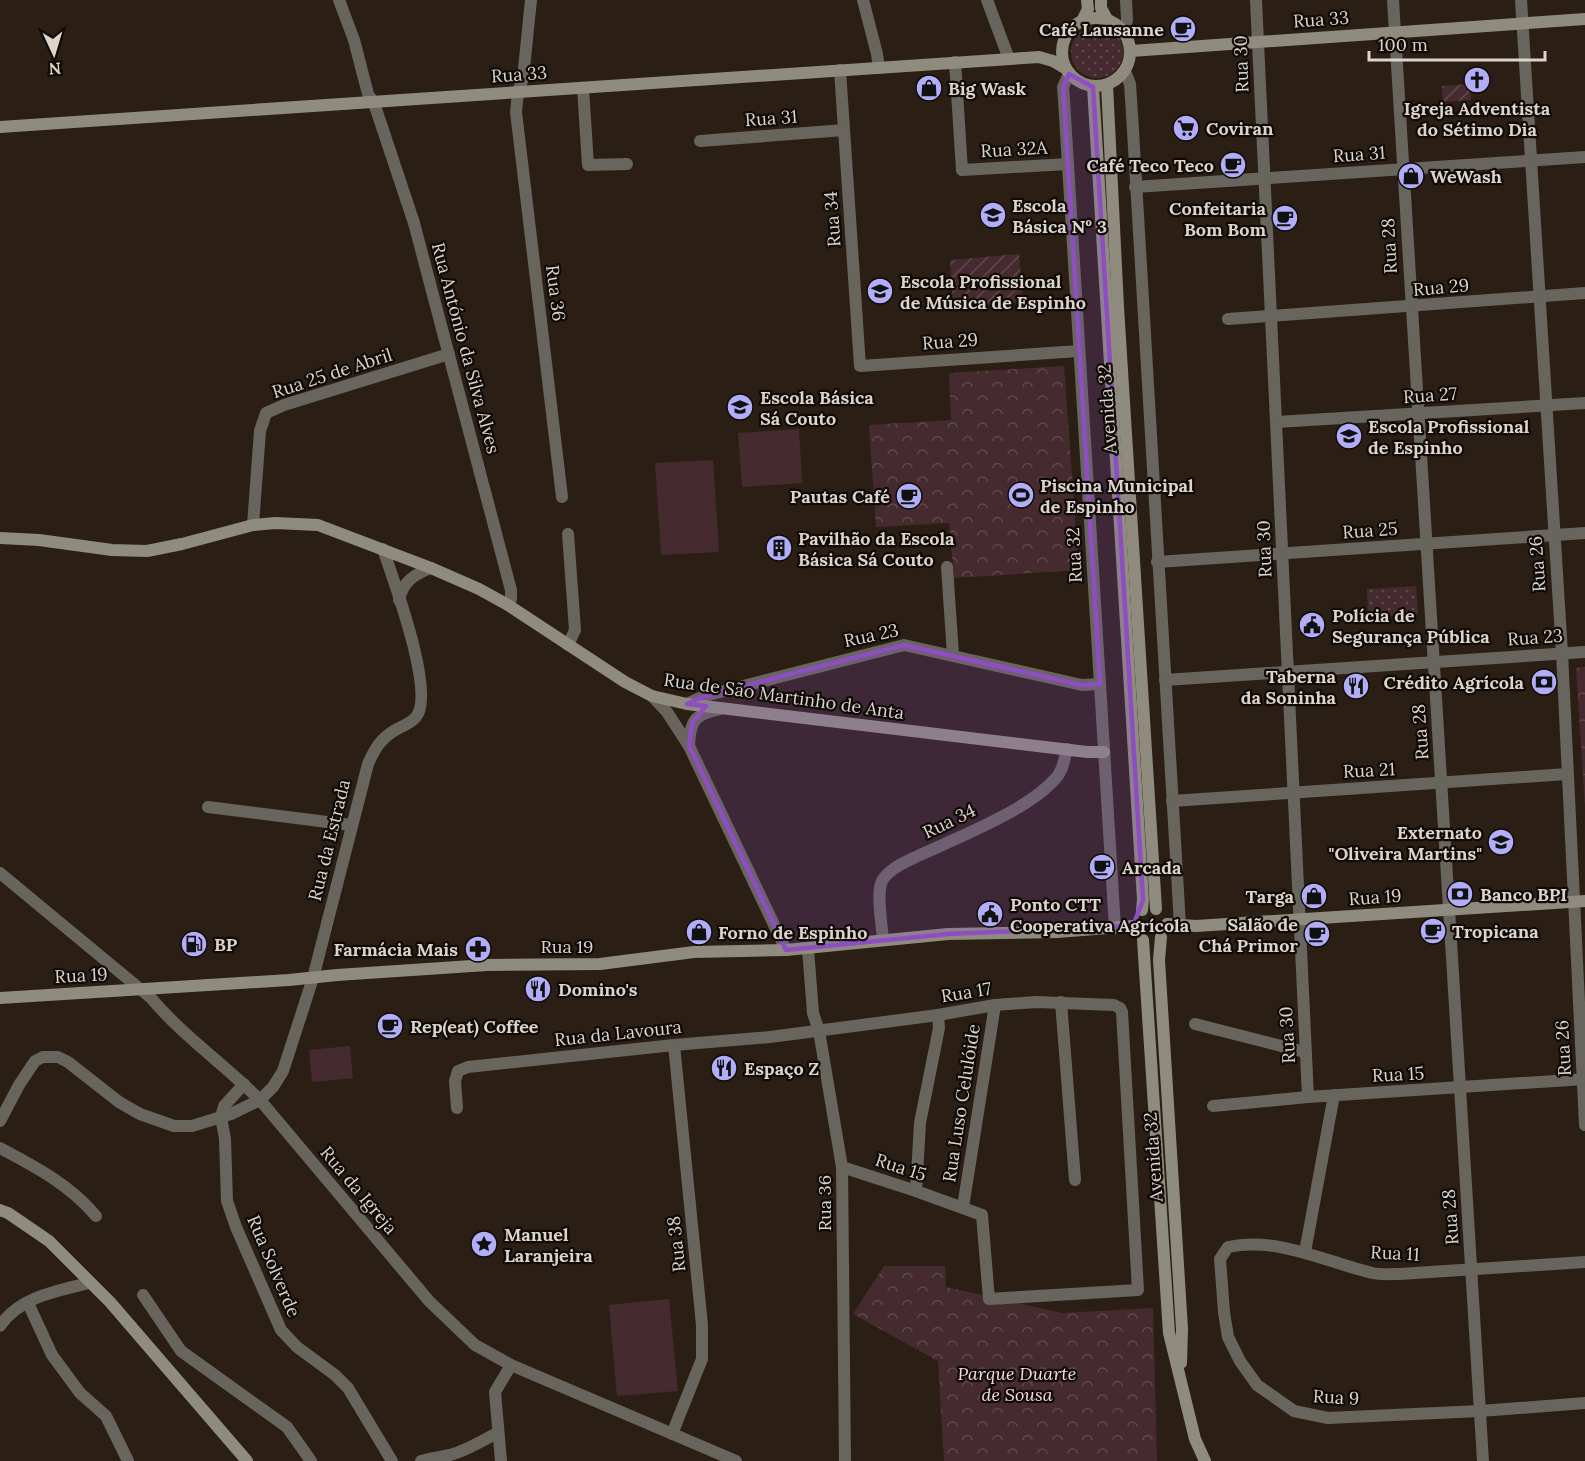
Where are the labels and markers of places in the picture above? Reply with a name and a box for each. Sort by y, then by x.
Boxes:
cafe icon: Café Lausanne [1168,14,1198,44]
place label: Café Lausanne [1039,18,1164,41]
church icon: Igreja Adventista do Sétimo Dia [1462,65,1492,95]
shop icon: Big Wask [914,73,944,103]
place label: Big Wask [948,77,1027,100]
place label: Igreja Adventista do Sétimo Dia [1404,97,1551,141]
supermarket icon: Coviran [1171,113,1201,143]
place label: Coviran [1206,117,1274,140]
cafe icon: Café Teco Teco [1218,150,1248,180]
place label: Café Teco Teco [1087,154,1214,177]
shop icon: WeWash [1396,161,1426,191]
place label: WeWash [1430,165,1502,188]
place label: Escola Básica Nº 3 [1012,194,1107,238]
place label: Confeitaria Bom Bom [1169,197,1267,241]
school or university icon: Escola Básica Nº 3 [978,200,1008,230]
cafe icon: Confeitaria Bom Bom [1270,203,1300,233]
place label: Escola Profissional de Música de Espinho [900,270,1086,314]
school or university icon: Escola Profissional de Música de Espinho [865,276,895,306]
place label: Escola Básica Sá Couto [760,386,874,430]
school or university icon: Escola Básica Sá Couto [725,392,755,422]
place label: Escola Profissional de Espinho [1368,415,1530,459]
school or university icon: Escola Profissional de Espinho [1334,421,1364,451]
place label: Piscina Municipal de Espinho [1040,474,1194,518]
sports icon: Piscina Municipal de Espinho [1006,480,1036,510]
cafe icon: Pautas Café [894,481,924,511]
place label: Pautas Café [790,485,890,508]
place label: Pavilhão da Escola Básica Sá Couto [798,527,955,571]
building icon: Pavilhão da Escola Básica Sá Couto [764,533,794,563]
place label: Polícia de Segurança Pública [1332,604,1490,648]
public building icon: Polícia de Segurança Pública [1297,610,1327,640]
place label: Taberna da Soninha [1241,665,1337,709]
bank icon: Crédito Agrícola [1529,667,1559,697]
restaurant icon: Taberna da Soninha [1341,671,1371,701]
place label: Crédito Agrícola [1384,671,1525,694]
place label: Externato "Oliveira Martins" [1329,821,1482,865]
school or university icon: Externato "Oliveira Martins" [1486,827,1516,857]
cafe icon: Arcada [1087,852,1117,882]
place label: Arcada [1122,856,1182,879]
bank icon: Banco BPI [1445,879,1475,909]
shop icon: Targa [1299,881,1329,911]
place label: Banco BPI [1480,883,1567,906]
place label: Targa [1246,885,1295,908]
place label: Ponto CTT Cooperativa Agrícola [1010,893,1190,937]
public building icon: Ponto CTT Cooperativa Agrícola [975,899,1005,929]
place label: Salão de Chá Primor [1199,913,1298,957]
cafe icon: Tropicana [1418,916,1448,946]
shop icon: Forno de Espinho [684,917,714,947]
cafe icon: Salão de Chá Primor [1302,919,1332,949]
place label: Tropicana [1452,920,1539,943]
place label: Forno de Espinho [718,921,867,944]
fuel station icon: BP [179,929,209,959]
place label: BP [214,933,238,956]
pharmacy icon: Farmácia Mais [463,934,493,964]
place label: Farmácia Mais [334,938,458,961]
restaurant icon: Domino's [523,974,553,1004]
place label: Domino's [558,978,638,1001]
cafe icon: Rep(eat) Coffee [375,1011,405,1041]
place label: Rep(eat) Coffee [410,1015,539,1038]
restaurant icon: Espaço Z [709,1053,739,1083]
place label: Espaço Z [744,1057,819,1080]
place label: Manuel Laranjeira [504,1223,593,1267]
place icon: Manuel Laranjeira [469,1229,499,1259]

